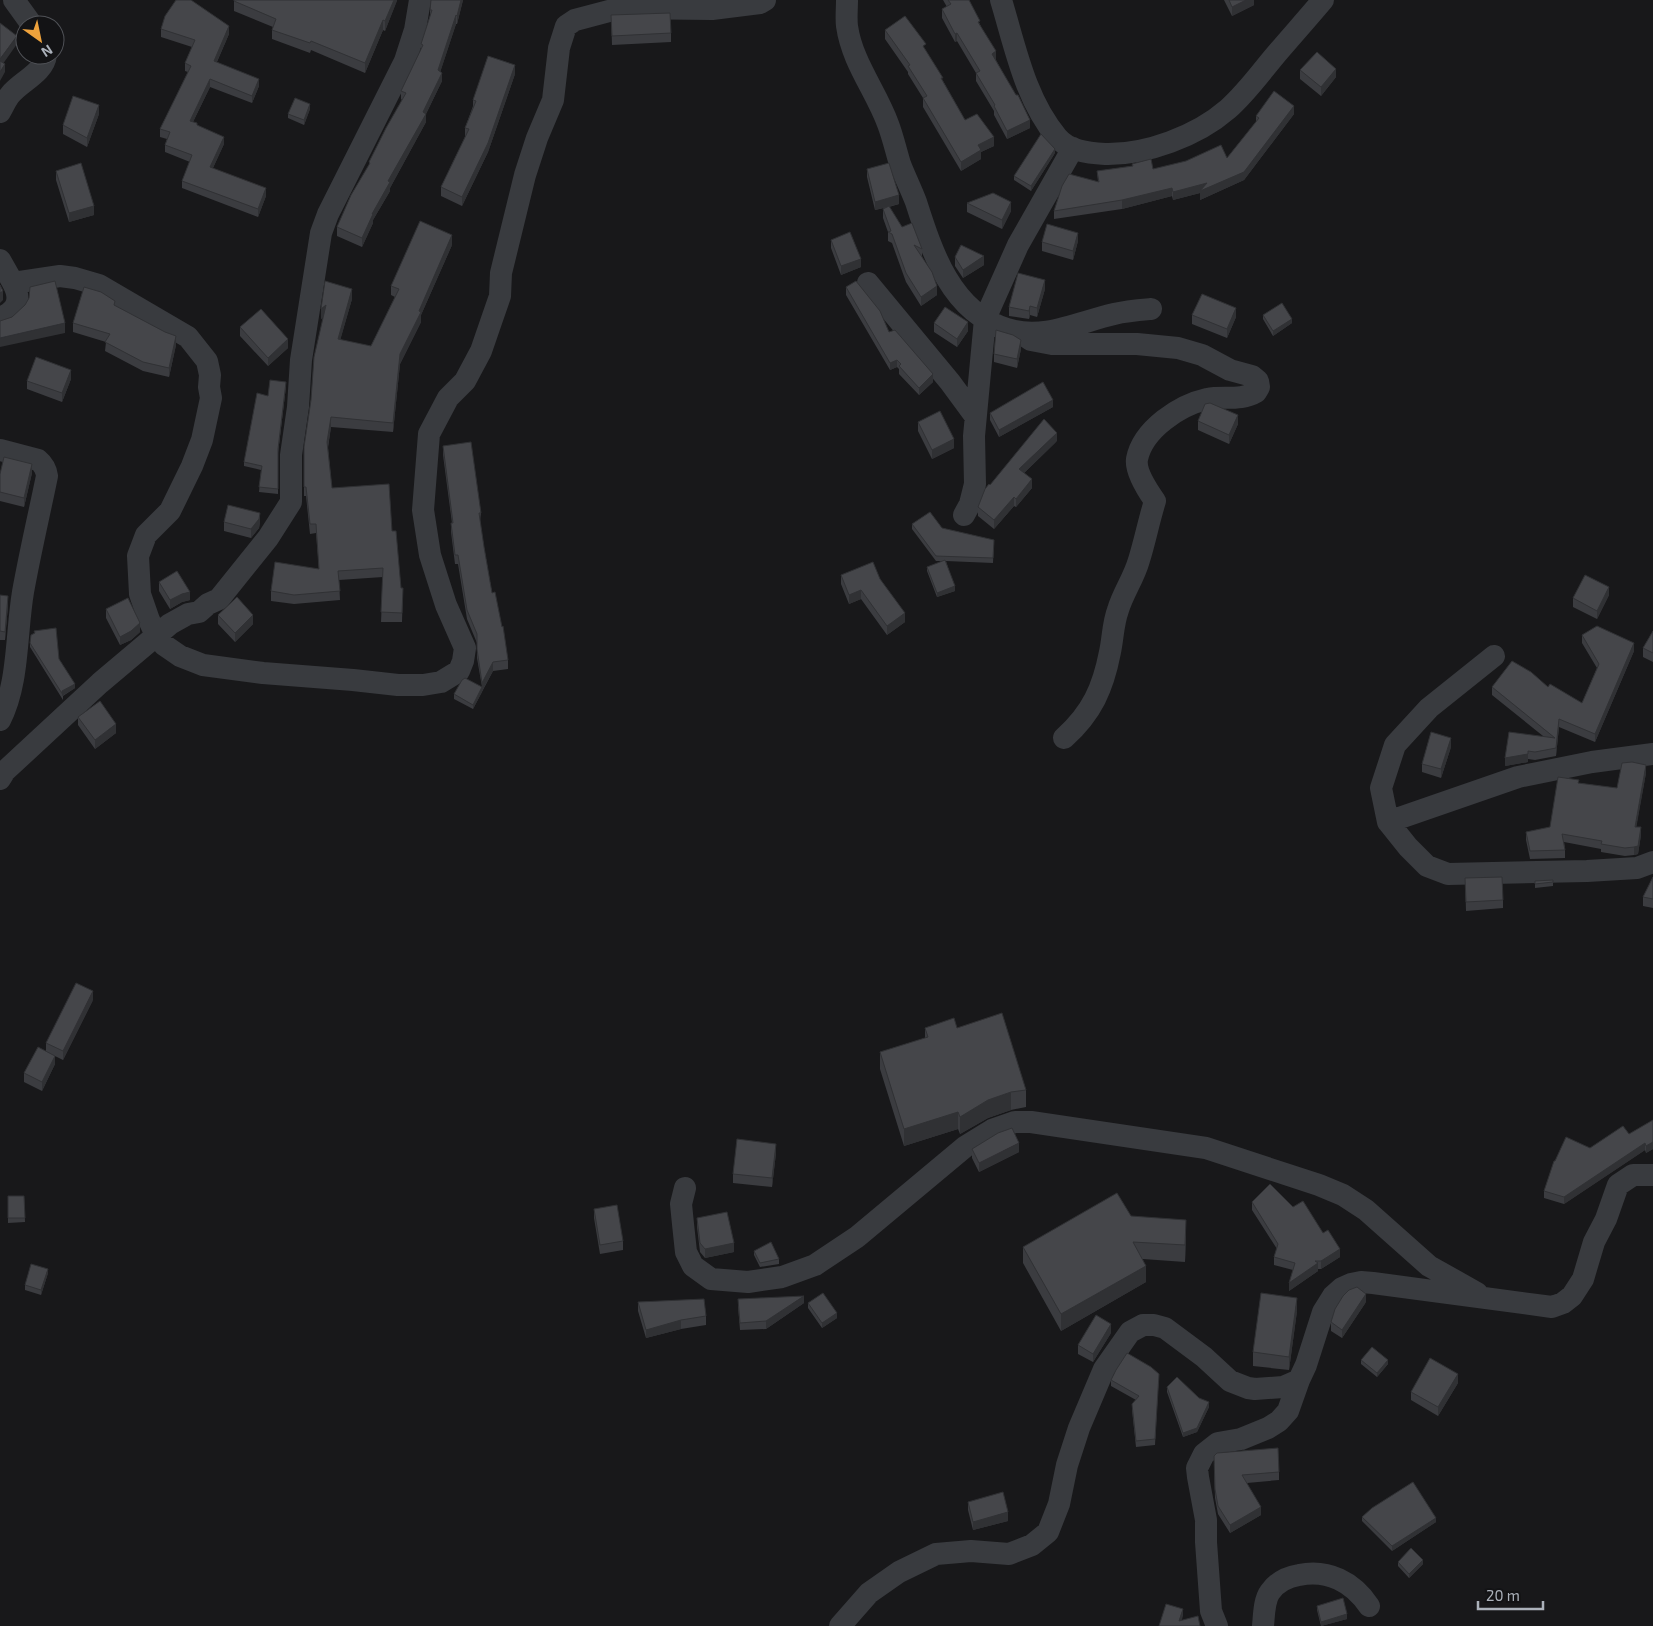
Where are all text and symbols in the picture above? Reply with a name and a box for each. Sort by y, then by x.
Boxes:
north arrow [15,15,65,65]
text: N [38,41,56,61]
scale bar [1478,1578,1543,1610]
text: 20 m [1486,1586,1520,1604]

